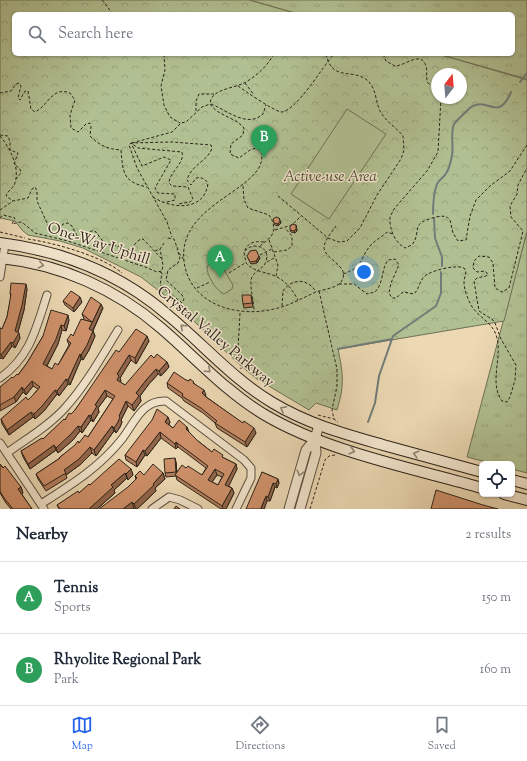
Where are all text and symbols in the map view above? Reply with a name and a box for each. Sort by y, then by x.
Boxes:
search box [12,12,515,56]
icon: search [26,23,48,45]
text: Search here [58,24,133,45]
north arrow [431,68,467,104]
pin: B [251,125,277,158]
park label: Active-use Area [283,167,377,188]
street label: One-Way Uphill [44,218,153,271]
pin: A [207,245,233,278]
one-way arrow [38,261,44,269]
your location [354,262,374,282]
street label: Crystal Valley Parkway [152,282,279,393]
one-way arrow [180,325,187,332]
one-way arrow [203,366,211,373]
one-way arrow [280,406,288,413]
one-way arrow [348,446,355,455]
one-way arrow [412,450,419,459]
map controls [479,461,515,497]
button: locate [479,461,515,497]
one-way arrow [296,469,305,476]
text: Nearby [16,523,68,547]
text: 2 results [466,526,511,544]
text: Tennis [54,578,98,599]
text: A [24,589,34,607]
text: 150 m [482,589,511,607]
text: Sports [54,599,91,617]
text: Rhyolite Regional Park [54,650,201,671]
text: B [25,661,33,679]
text: 160 m [480,661,511,679]
text: Park [54,671,79,689]
tab: Map [71,714,93,754]
tab: Directions [236,714,285,754]
tab: Saved [428,714,456,754]

